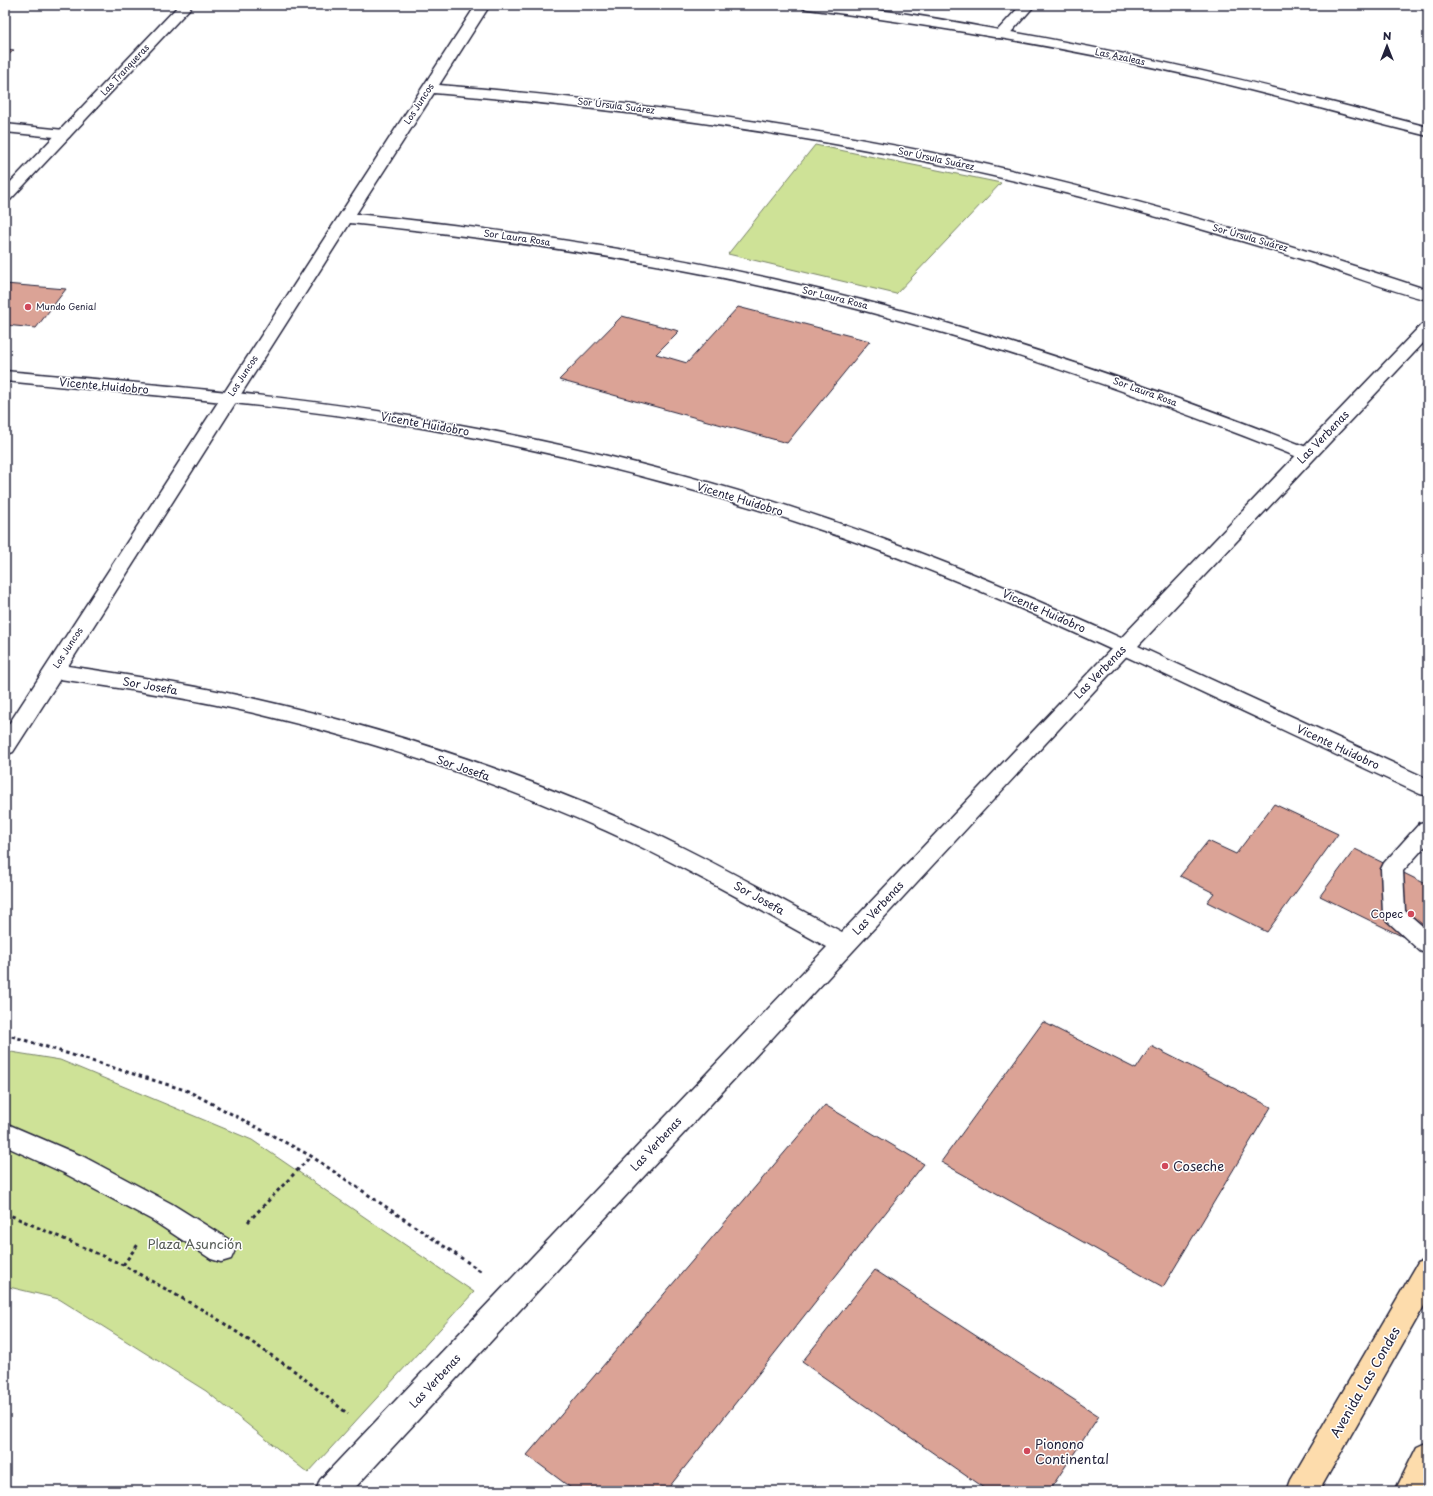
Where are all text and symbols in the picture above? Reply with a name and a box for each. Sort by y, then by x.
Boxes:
north arrow [1367,26,1407,66]
text: N [1383,27,1392,44]
street label: Las Tranqueras [97,40,152,98]
street label: Las Azaleas [1094,44,1147,68]
street label: Los Juncos [400,80,437,127]
street label: Sor Úrsula Suárez [577,93,656,117]
street label: Sor Úrsula Suárez [897,143,977,173]
street label: Sor Úrsula Suárez [1211,220,1290,255]
street label: Sor Laura Rosa [483,225,552,249]
street label: Sor Laura Rosa [801,282,870,312]
place label: Mundo Genial [36,299,96,313]
marker: Mundo Genial [23,302,33,312]
street label: Los Juncos [224,352,261,399]
street label: Vicente Huidobro [59,373,149,398]
street label: Sor Laura Rosa [1111,373,1180,409]
street label: Las Verbenas [1293,406,1353,467]
street label: Vicente Huidobro [379,407,471,440]
street label: Vicente Huidobro [695,477,786,520]
street label: Vicente Huidobro [1000,585,1089,637]
street label: Los Juncos [49,624,86,671]
street label: Las Verbenas [1070,641,1130,702]
street label: Sor Josefa [121,672,179,699]
street label: Vicente Huidobro [1294,720,1382,773]
street label: Sor Josefa [434,750,492,785]
street label: Sor Josefa [731,877,788,919]
street label: Las Verbenas [848,877,907,938]
place label: Copec [1371,905,1403,922]
marker: Copec [1406,909,1416,919]
street label: Las Verbenas [626,1113,685,1174]
place label: Coseche [1173,1156,1224,1175]
marker: Coseche [1160,1161,1170,1171]
park label: Plaza Asunción [147,1234,243,1253]
street label: Avenida Las Condes [1325,1323,1404,1441]
street label: Las Verbenas [405,1350,464,1411]
place label: Pionono Continental [1035,1434,1109,1468]
marker: Pionono Continental [1022,1446,1032,1456]

